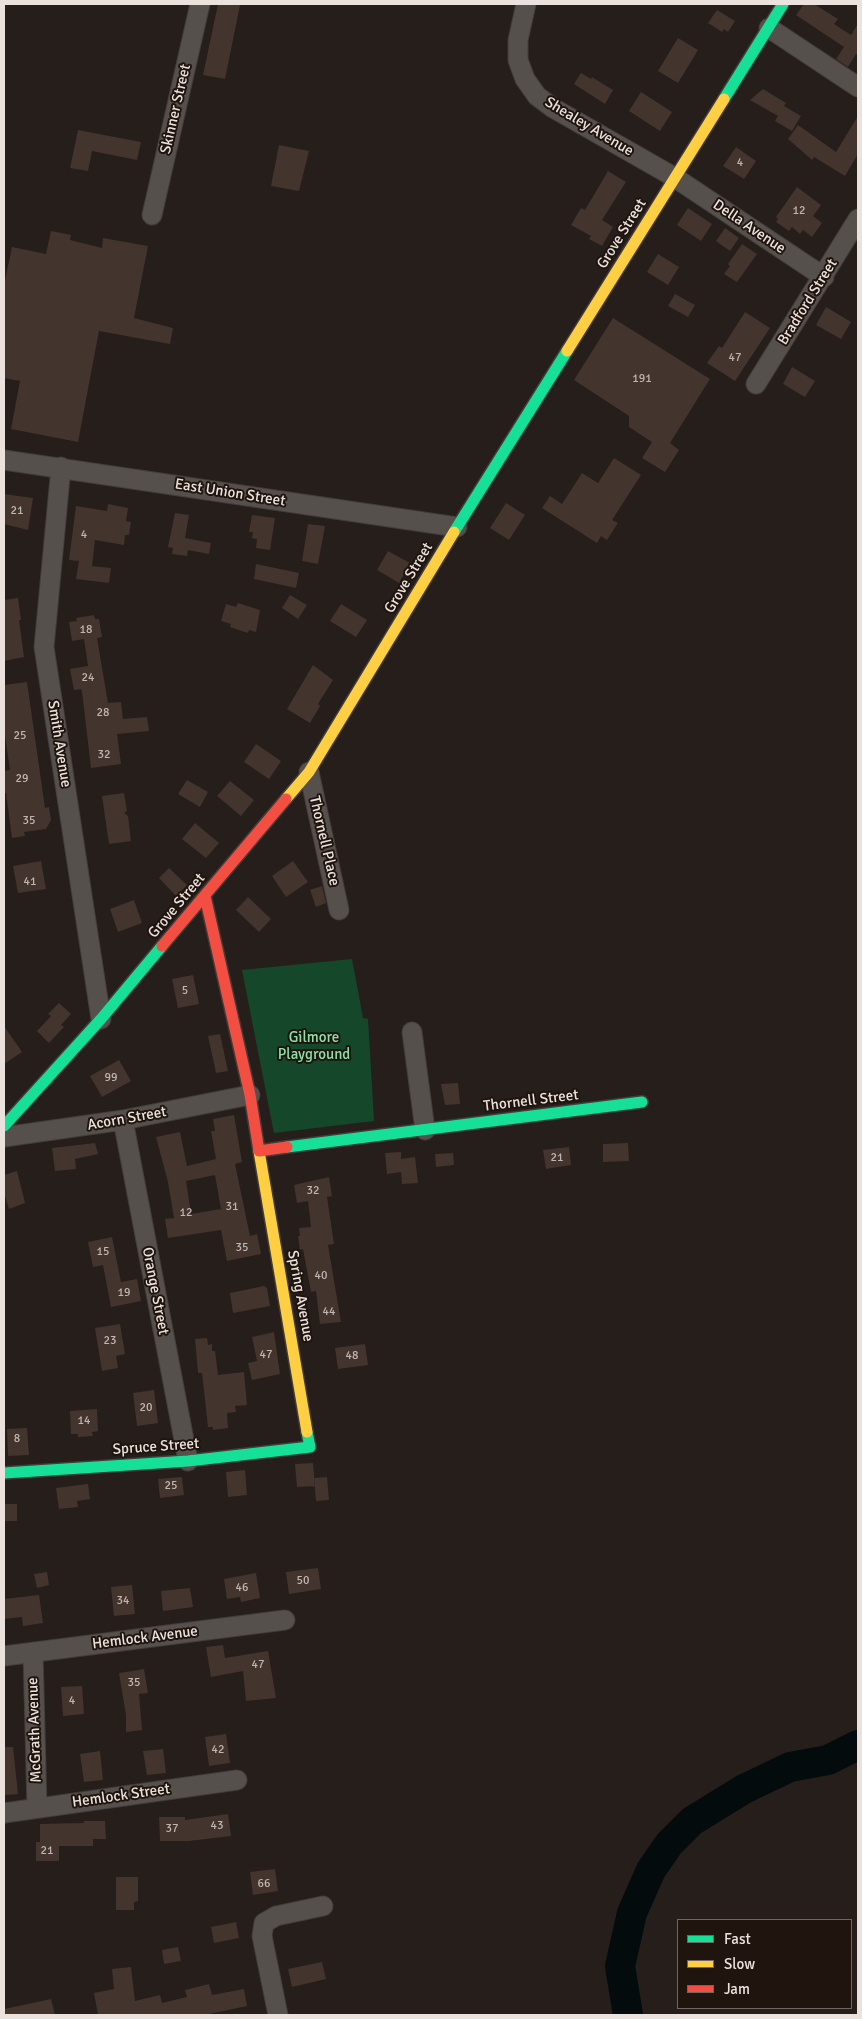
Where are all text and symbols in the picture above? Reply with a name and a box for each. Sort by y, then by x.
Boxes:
street label: Skinner Street [157,62,195,156]
street label: Shealey Avenue [541,93,637,161]
house number: 4 [737,156,743,170]
street label: Grove Street [593,196,651,272]
street label: Della Avenue [709,196,789,258]
house number: 12 [793,204,805,218]
street label: Bradford Street [774,256,842,348]
house number: 47 [729,351,741,365]
house number: 191 [632,372,652,386]
street label: East Union Street [173,475,287,511]
house number: 21 [11,504,23,518]
house number: 4 [81,528,87,542]
street label: Grove Street [381,539,437,617]
house number: 18 [80,623,92,637]
house number: 24 [82,671,94,685]
street label: Smith Avenue [43,699,75,789]
house number: 28 [97,706,109,720]
house number: 25 [14,729,26,743]
house number: 32 [98,748,110,762]
house number: 29 [16,772,28,786]
street label: Thornell Place [305,794,343,888]
house number: 35 [23,814,35,828]
street label: Grove Street [145,870,209,942]
house number: 41 [24,875,36,889]
house number: 5 [182,984,188,998]
park label: Gilmore Playground [278,1029,350,1064]
house number: 99 [105,1071,117,1085]
street label: Thornell Street [482,1086,580,1116]
street label: Acorn Street [86,1103,168,1135]
house number: 21 [551,1151,563,1165]
house number: 32 [307,1184,319,1198]
house number: 31 [226,1200,238,1214]
house number: 12 [180,1206,192,1220]
house number: 35 [236,1241,248,1255]
house number: 15 [97,1245,109,1259]
street label: Orange Street [138,1246,172,1336]
street label: Spring Avenue [283,1249,317,1343]
house number: 40 [315,1269,327,1283]
house number: 19 [118,1286,130,1300]
house number: 44 [323,1305,335,1319]
house number: 23 [104,1334,116,1348]
house number: 47 [260,1348,272,1362]
house number: 48 [346,1349,358,1363]
house number: 20 [140,1401,152,1415]
house number: 14 [78,1414,90,1428]
house number: 8 [14,1432,20,1446]
street label: Spruce Street [112,1435,200,1459]
house number: 25 [165,1479,177,1493]
house number: 50 [297,1574,309,1588]
house number: 46 [236,1581,248,1595]
house number: 34 [117,1594,129,1608]
street label: Hemlock Avenue [91,1623,199,1653]
house number: 47 [252,1658,264,1672]
house number: 35 [128,1676,140,1690]
street label: McGrath Avenue [24,1677,46,1783]
house number: 4 [69,1694,75,1708]
house number: 42 [212,1743,224,1757]
street label: Hemlock Street [71,1780,171,1812]
house number: 43 [211,1819,223,1833]
house number: 37 [166,1822,178,1836]
house number: 21 [41,1844,53,1858]
house number: 66 [258,1877,270,1891]
legend [677,1919,852,2009]
text: Fast [724,1930,751,1948]
text: Slow [724,1955,755,1973]
text: Jam [724,1980,750,1998]

